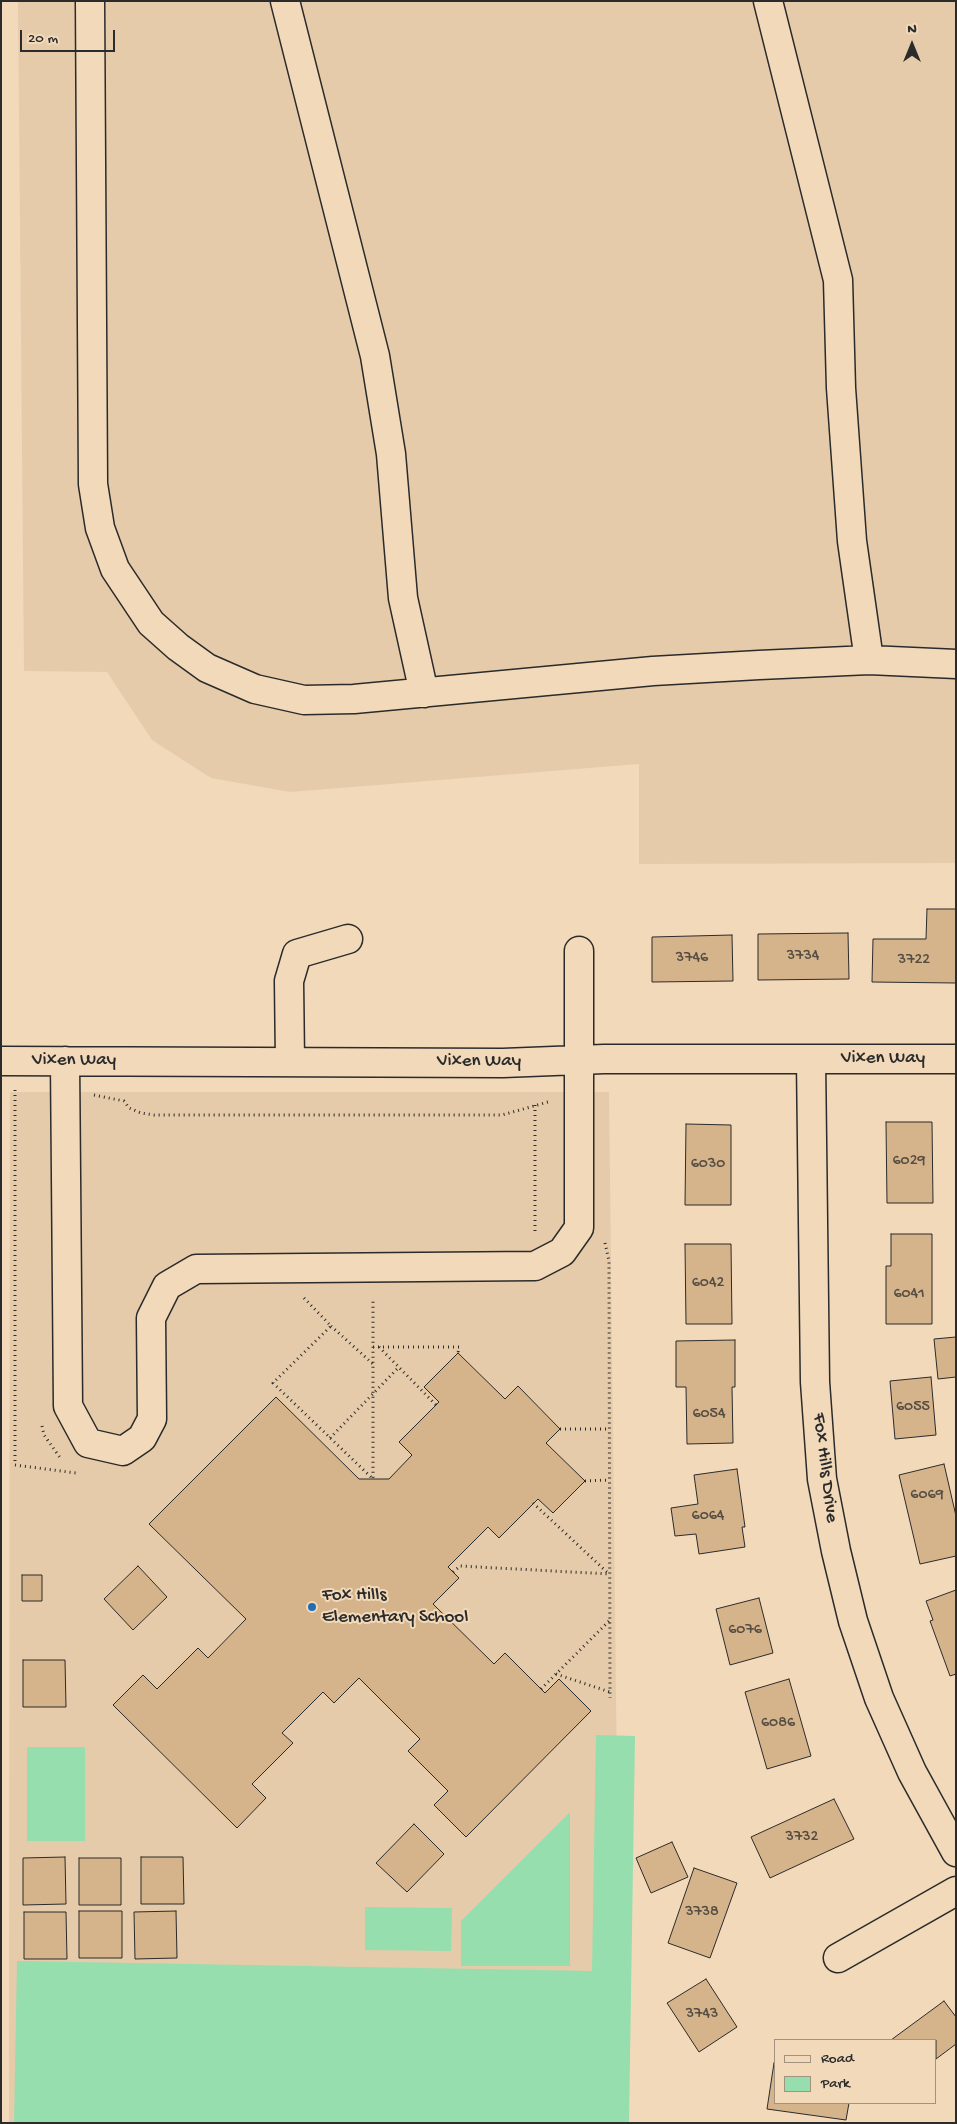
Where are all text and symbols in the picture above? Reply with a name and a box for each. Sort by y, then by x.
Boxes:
scale bar [22,20,118,52]
north arrow [887,20,937,70]
text: N [907,21,917,38]
text: 20 m [28,30,58,48]
house number: 3734 [787,947,819,967]
house number: 3746 [676,949,708,969]
house number: 3722 [898,951,930,971]
street label: Vixen Way [841,1048,925,1070]
street label: Vixen Way [32,1050,116,1072]
street label: Vixen Way [437,1051,521,1073]
house number: 6029 [892,1152,926,1172]
house number: 6030 [691,1155,725,1175]
house number: 6042 [692,1274,724,1294]
house number: 6041 [893,1285,925,1305]
house number: 6055 [896,1398,930,1418]
house number: 6054 [692,1405,726,1425]
street label: Fox Hills Drive [806,1412,842,1524]
house number: 6069 [910,1486,944,1506]
house number: 6064 [692,1507,724,1527]
place label: Fox Hills Elementary School [322,1585,468,1629]
marker: Fox Hills Elementary School [306,1601,318,1613]
house number: 6076 [728,1621,762,1641]
house number: 6086 [761,1714,795,1734]
house number: 3732 [786,1828,818,1848]
house number: 3738 [685,1903,719,1923]
house number: 3743 [686,2005,718,2025]
legend [774,2039,937,2104]
text: Road [821,2050,854,2068]
text: Park [821,2075,850,2093]

